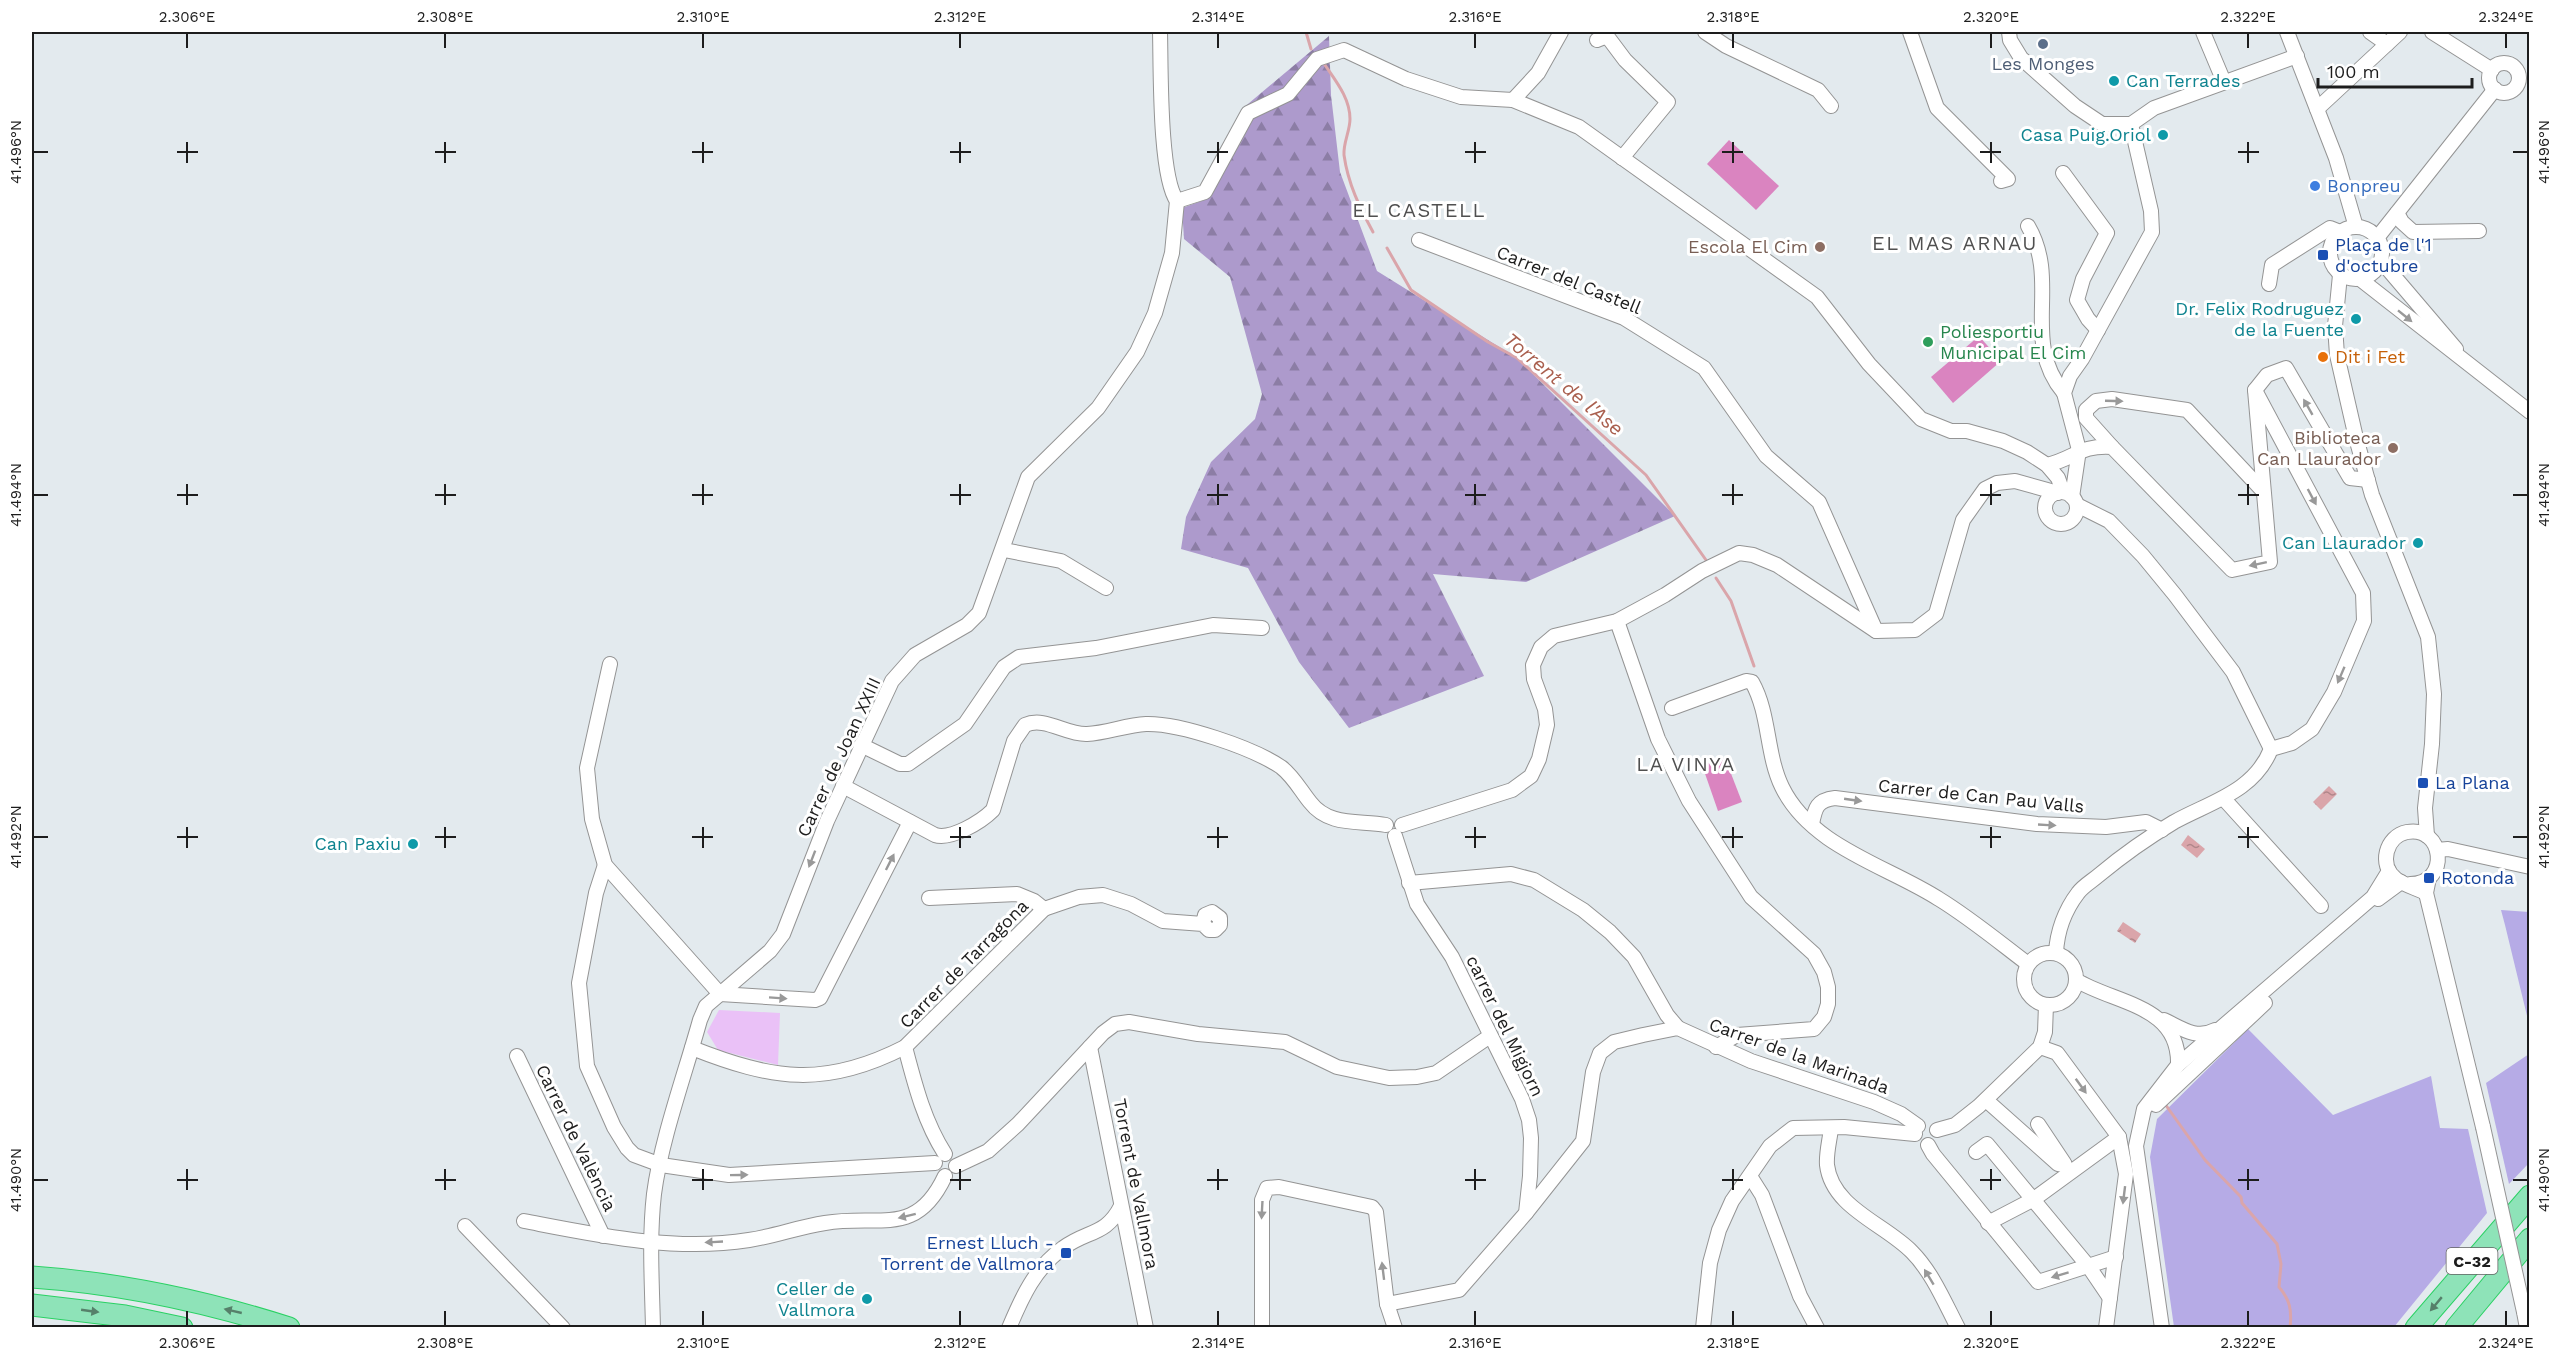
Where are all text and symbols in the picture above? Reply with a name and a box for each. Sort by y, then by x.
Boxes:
text: 2.306°E [159,8,215,26]
text: 2.308°E [417,8,473,26]
text: 2.310°E [676,8,730,26]
text: 2.312°E [934,8,986,26]
text: 2.314°E [1192,8,1244,26]
text: 2.316°E [1449,8,1501,26]
text: 2.318°E [1706,8,1760,26]
text: 2.320°E [1963,8,2019,26]
text: 2.322°E [2220,8,2276,26]
text: 2.324°E [2478,8,2534,26]
marker: Les Monges [2036,37,2050,51]
scale bar [2318,51,2472,89]
place label: Les Monges [1991,53,2095,74]
text: 100 m [2327,61,2380,82]
place label: Can Terrades [2126,70,2240,91]
marker: Can Terrades [2107,74,2121,88]
text: 41.496°N [7,120,25,184]
text: 41.496°N [2535,120,2553,184]
place label: Casa Puig.Oriol [2021,124,2151,145]
marker: Casa Puig.Oriol [2156,128,2170,142]
place label: Bonpreu [2327,175,2401,196]
marker: Bonpreu [2308,179,2322,193]
district label: EL CASTELL [1352,198,1486,222]
district label: EL MAS ARNAU [1872,231,2038,255]
place label: Plaça de l'1 d'octubre [2335,234,2432,276]
place label: Escola El Cim [1688,236,1808,257]
marker: Escola El Cim [1813,240,1827,254]
street label: Carrer del Castell [1494,241,1645,318]
marker: Plaça de l'1 d'octubre [2316,248,2330,262]
place label: Dr. Felix Rodruguez de la Fuente [2175,298,2344,340]
one-way arrow [2398,309,2413,321]
marker: Dr. Felix Rodruguez de la Fuente [2349,312,2363,326]
place label: Poliesportiu Municipal El Cim [1940,321,2086,363]
water label: Torrent de l'Ase [1500,327,1628,441]
marker: Poliesportiu Municipal El Cim [1921,335,1935,349]
place label: Dit i Fet [2335,346,2405,367]
marker: Dit i Fet [2316,350,2330,364]
one-way arrow [2105,396,2124,405]
one-way arrow [2303,398,2313,415]
place label: Biblioteca Can Llaurador [2257,427,2381,469]
marker: Biblioteca Can Llaurador [2386,441,2400,455]
text: 41.494°N [7,463,25,527]
text: 41.494°N [2535,463,2553,527]
one-way arrow [2307,489,2317,506]
place label: Can Llaurador [2282,532,2406,553]
marker: Can Llaurador [2411,536,2425,550]
one-way arrow [2249,560,2268,569]
one-way arrow [2336,666,2346,684]
street label: Carrer de Joan XXIII [792,674,885,840]
district label: LA VINYA [1636,752,1736,776]
place label: La Plana [2435,772,2510,793]
street label: Carrer de Can Pau Valls [1877,774,2085,817]
marker: La Plana [2416,776,2430,790]
one-way arrow [1844,796,1863,805]
text: 41.492°N [7,805,25,869]
text: 41.492°N [2535,805,2553,869]
one-way arrow [2037,820,2056,829]
place label: Can Paxiu [315,833,401,854]
marker: Can Paxiu [406,837,420,851]
one-way arrow [807,850,817,868]
one-way arrow [885,854,895,871]
place label: Rotonda [2441,867,2514,888]
marker: Rotonda [2422,871,2436,885]
street label: Carrer de Tarragona [895,895,1032,1032]
street label: carrer del Migjorn [1462,952,1549,1100]
one-way arrow [769,993,788,1002]
street label: Carrer de la Marinada [1706,1013,1892,1098]
street label: Carrer de València [532,1061,621,1214]
one-way arrow [2075,1077,2087,1093]
street label: Torrent de Vallmora [1110,1097,1163,1271]
text: 41.490°N [7,1148,25,1212]
text: 41.490°N [2535,1148,2553,1212]
one-way arrow [730,1170,749,1179]
one-way arrow [2119,1185,2129,1204]
one-way arrow [1257,1200,1266,1219]
one-way arrow [897,1212,916,1221]
place label: Ernest Lluch - Torrent de Vallmora [881,1232,1054,1274]
one-way arrow [705,1237,724,1246]
marker: Ernest Lluch - Torrent de Vallmora [1059,1246,1073,1260]
road number: C-32 [2446,1248,2498,1274]
one-way arrow [1378,1261,1387,1280]
one-way arrow [1924,1269,1935,1285]
one-way arrow [2051,1271,2069,1280]
place label: Celler de Vallmora [776,1278,855,1320]
marker: Celler de Vallmora [860,1292,874,1306]
one-way arrow [2430,1296,2443,1311]
one-way arrow [80,1306,99,1315]
one-way arrow [223,1306,242,1315]
text: 2.306°E [159,1334,215,1352]
text: 2.308°E [417,1334,473,1352]
text: 2.310°E [676,1334,730,1352]
text: 2.312°E [934,1334,986,1352]
text: 2.314°E [1192,1334,1244,1352]
text: 2.316°E [1449,1334,1501,1352]
text: 2.318°E [1706,1334,1760,1352]
text: 2.320°E [1963,1334,2019,1352]
text: 2.322°E [2220,1334,2276,1352]
text: 2.324°E [2478,1334,2534,1352]

